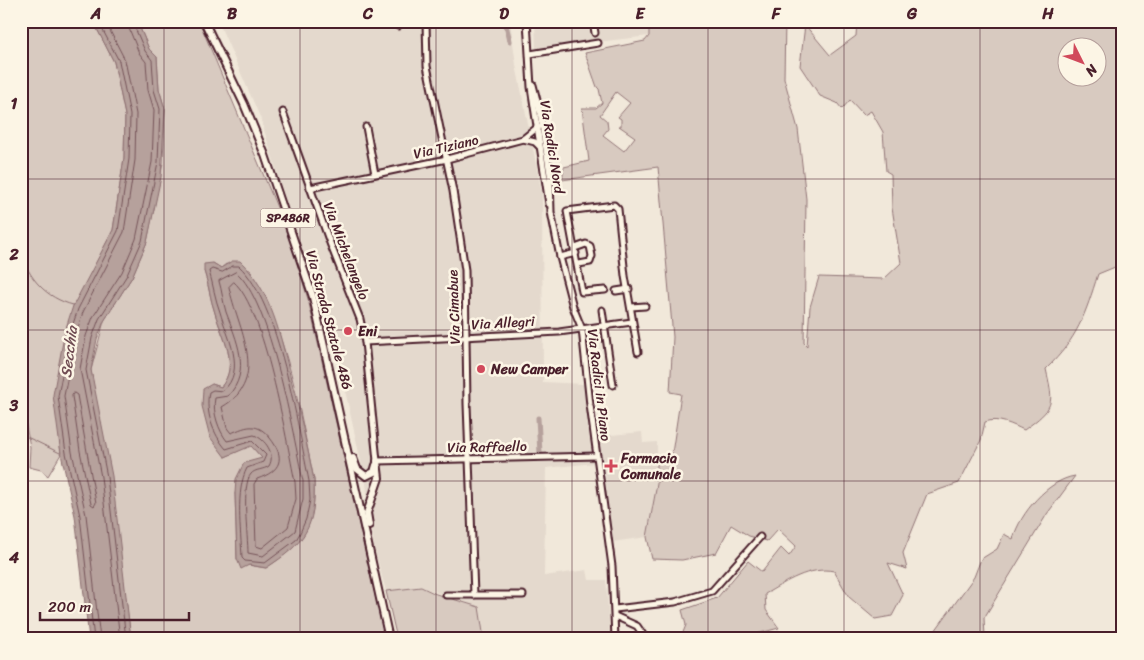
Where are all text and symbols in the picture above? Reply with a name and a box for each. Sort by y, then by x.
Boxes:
text: A [90,0,101,28]
text: B [227,0,238,28]
text: C [362,0,374,28]
text: D [499,0,509,28]
text: E [636,0,646,28]
text: F [771,0,782,28]
text: G [906,0,918,28]
text: H [1041,0,1054,28]
north arrow [1056,38,1106,88]
text: N [1079,58,1104,83]
text: 1 [11,89,18,118]
street label: Via Radici Nord [532,99,572,197]
street label: Via Tiziano [411,127,481,167]
street label: Via Michelangelo [316,198,376,304]
road number: SP486R [260,208,316,228]
text: 2 [8,240,19,269]
street label: Via Strada Statale 486 [298,247,360,393]
street label: Via Cimabue [440,269,468,345]
street label: Via Allegri [471,309,536,337]
place label: Eni [358,319,378,344]
water label: Secchia [53,323,85,379]
marker: Eni [342,325,354,337]
street label: Via Radici in Piano [580,327,618,443]
place label: New Camper [490,357,569,382]
marker: New Camper [475,363,487,375]
text: 3 [9,391,19,420]
street label: Via Raffaello [447,434,527,460]
place label: Farmacia Comunale [620,446,682,487]
marker: Farmacia Comunale [605,460,617,472]
text: 4 [8,543,19,572]
scale bar [40,590,189,622]
text: 200 m [48,594,92,620]

